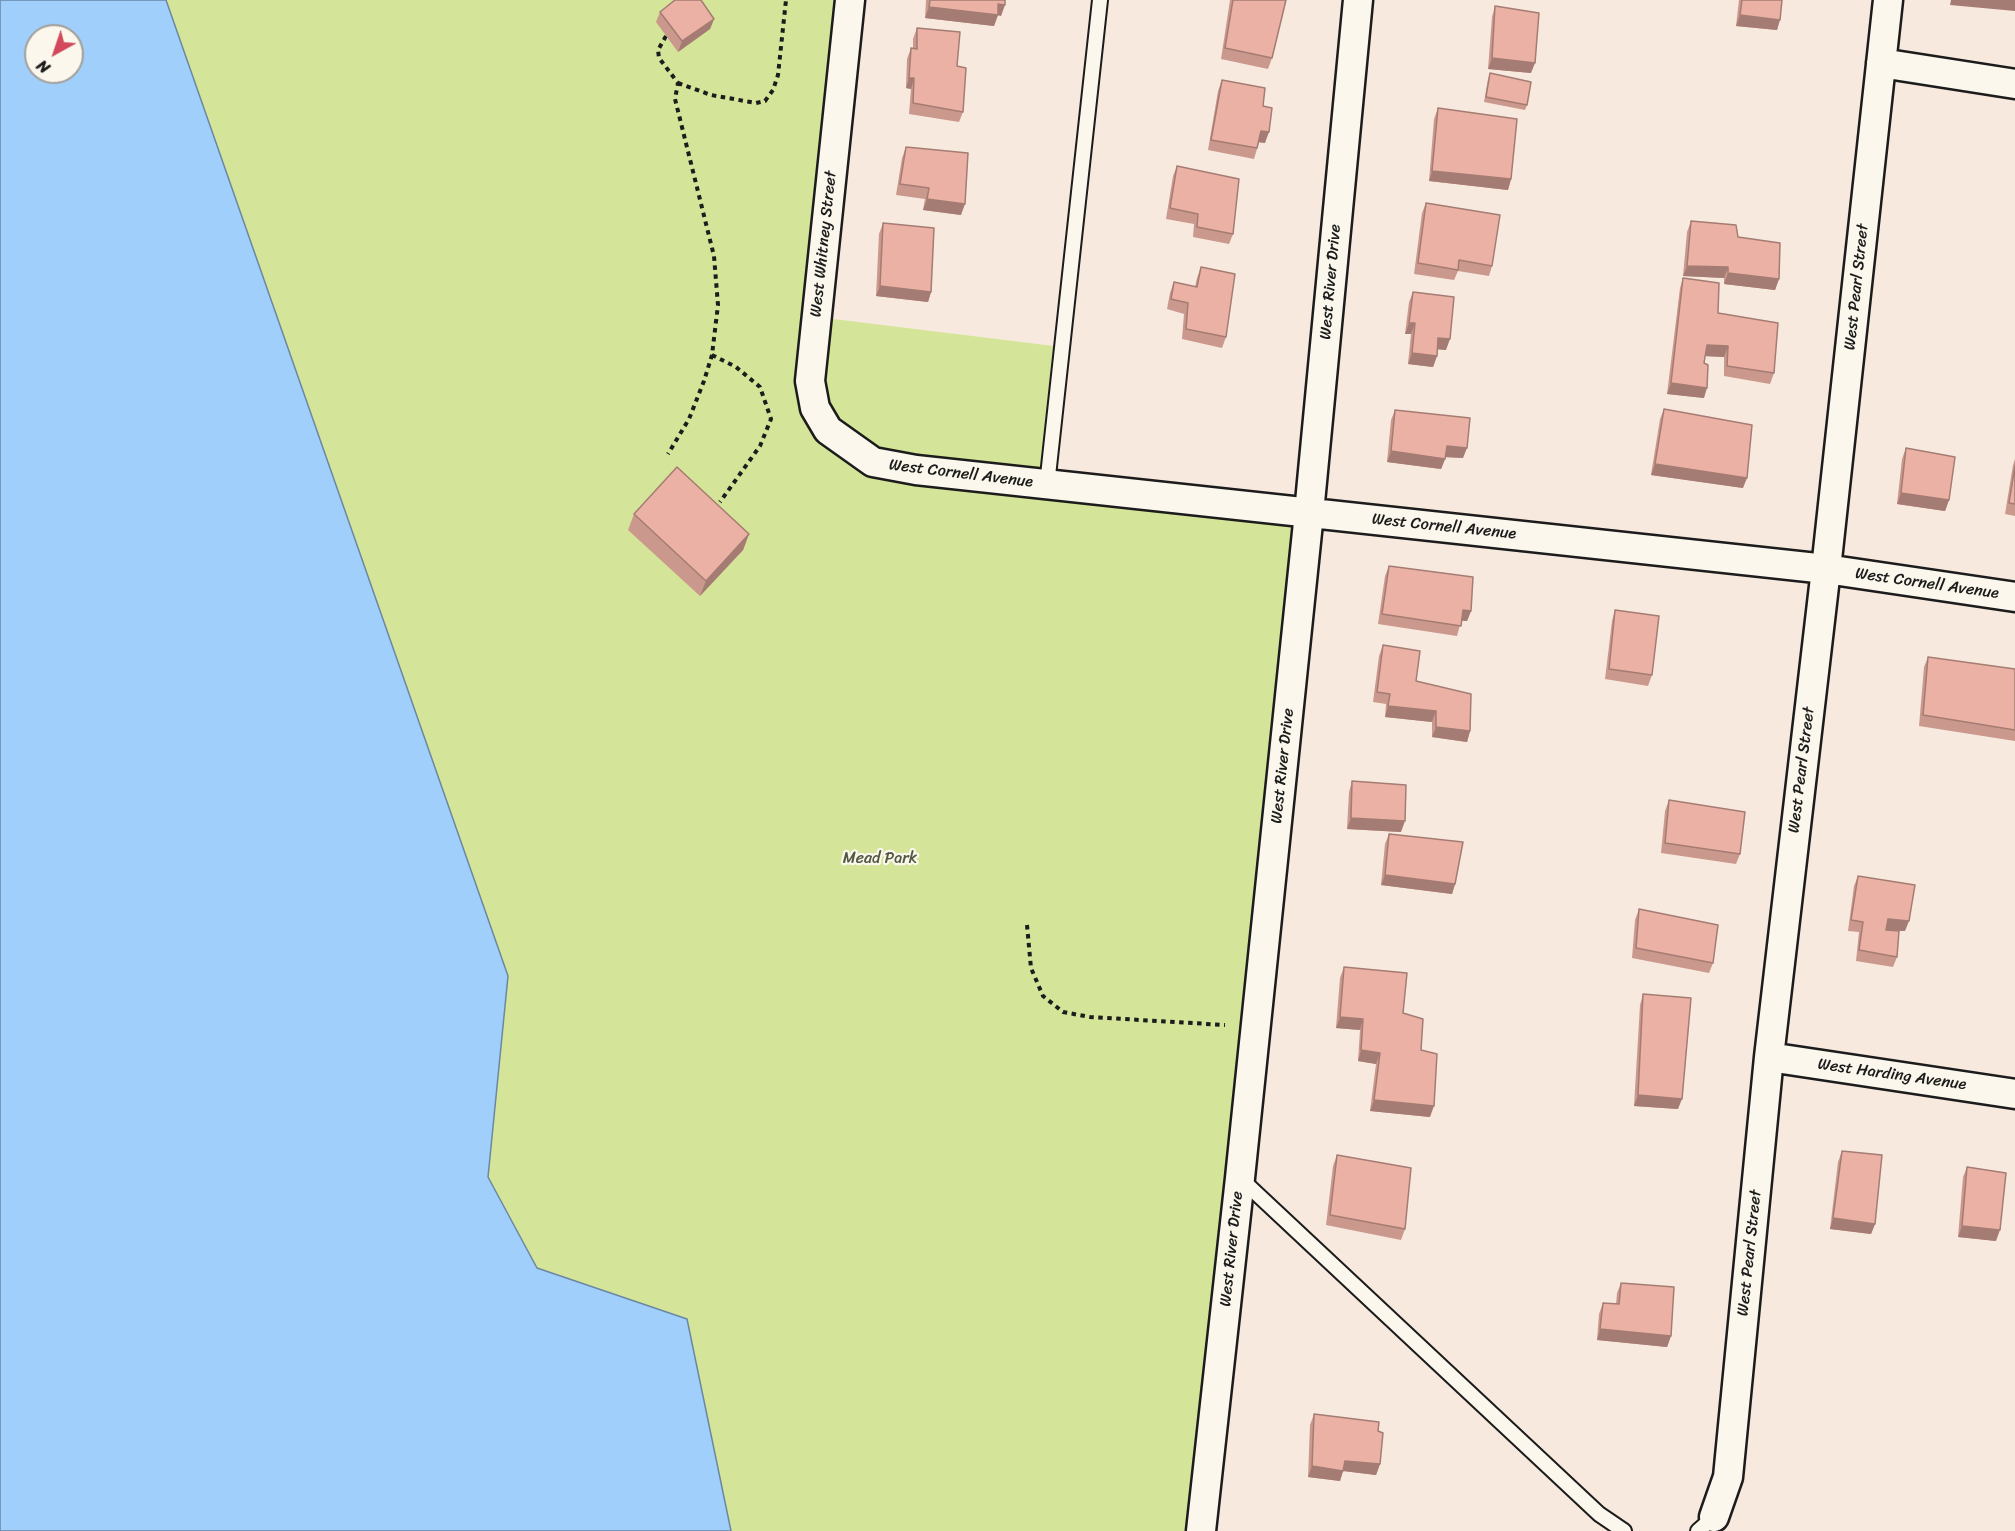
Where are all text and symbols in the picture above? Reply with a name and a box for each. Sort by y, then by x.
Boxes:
north arrow [24,24,84,84]
text: N [30,52,57,81]
street label: West Whitney Street [807,170,841,318]
street label: West River Drive [1316,223,1346,341]
street label: West Pearl Street [1841,223,1873,351]
street label: West Cornell Avenue [888,456,1034,492]
street label: West Cornell Avenue [1371,510,1517,544]
street label: West Cornell Avenue [1854,564,2000,604]
street label: West Pearl Street [1785,706,1819,834]
street label: West River Drive [1267,707,1299,825]
park label: Mead Park [843,849,917,869]
street label: West Harding Avenue [1816,1055,1968,1095]
street label: West Pearl Street [1734,1189,1766,1317]
street label: West River Drive [1216,1190,1248,1308]

